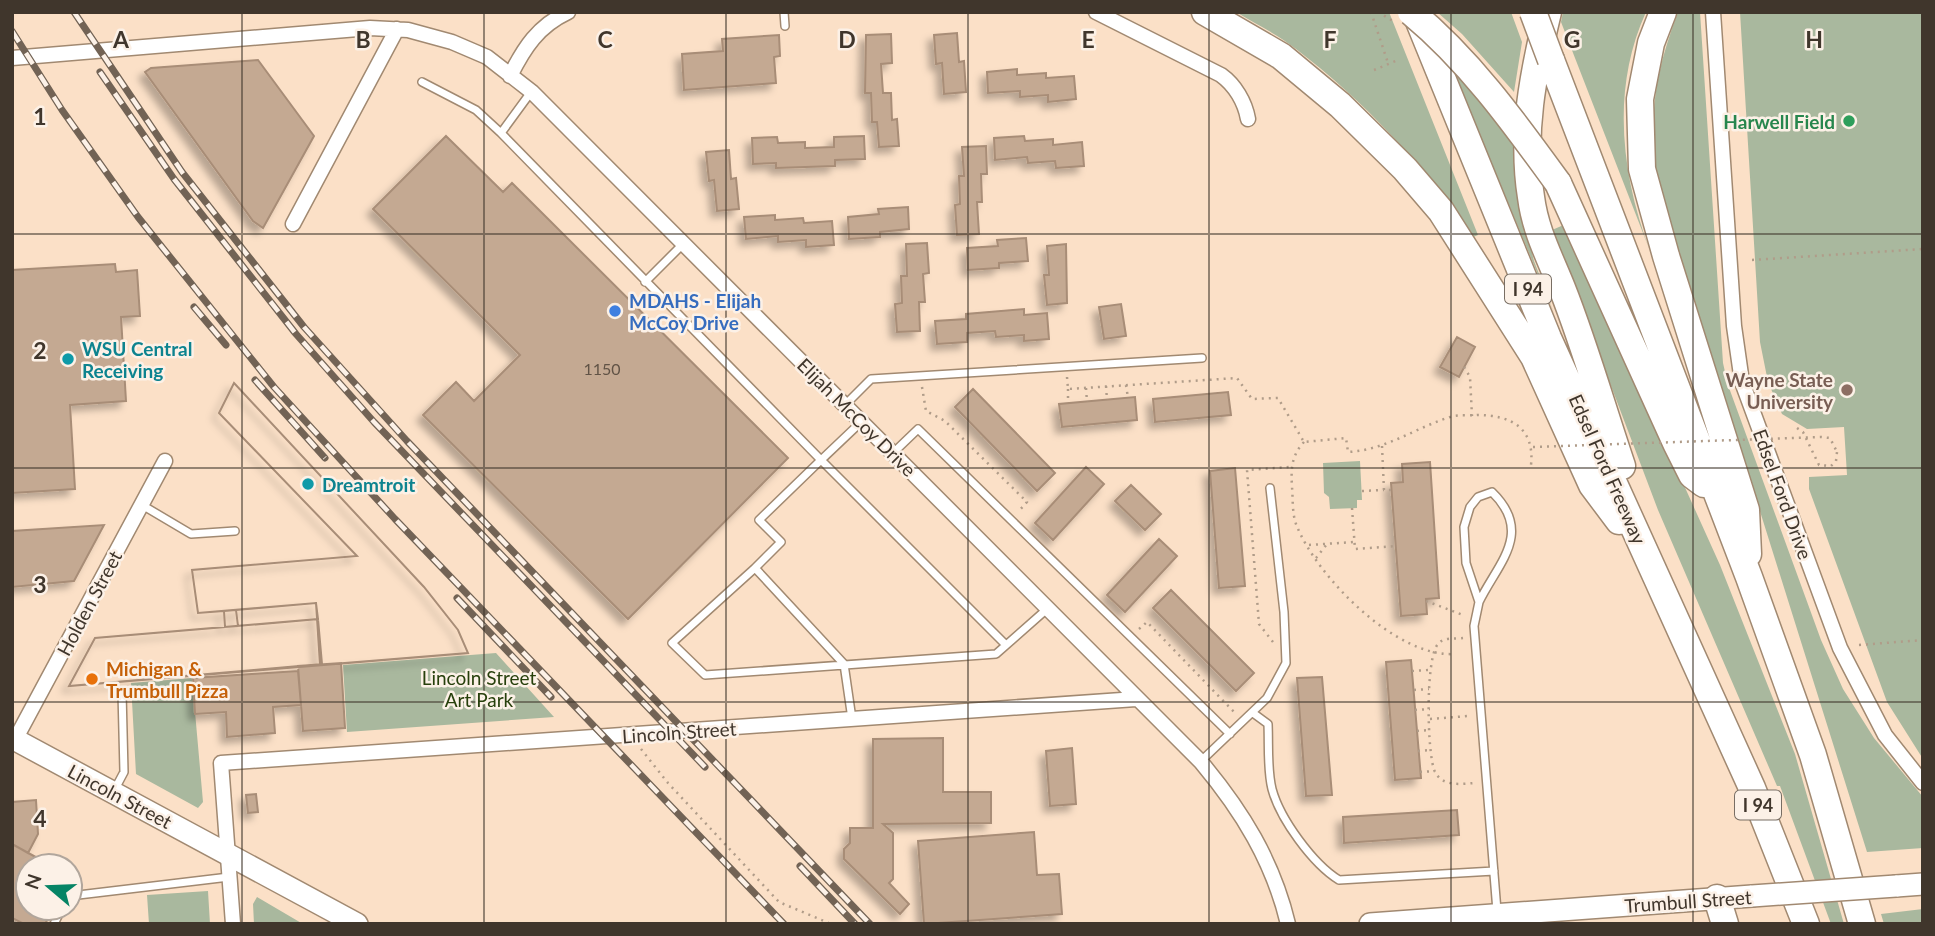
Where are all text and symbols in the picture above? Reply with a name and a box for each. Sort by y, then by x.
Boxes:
text: A [112,25,130,53]
text: B [355,25,371,53]
text: C [597,25,613,53]
text: D [838,25,856,53]
text: E [1081,25,1095,53]
text: F [1323,25,1337,53]
text: G [1564,25,1580,53]
text: H [1805,25,1823,53]
text: 1 [33,102,47,130]
place label: Harwell Field [1723,110,1835,133]
marker: Harwell Field [1841,113,1857,129]
road number: I 94 [1505,274,1551,304]
place label: MDAHS - Elijah McCoy Drive [629,289,761,334]
marker: MDAHS - Elijah McCoy Drive [607,303,623,319]
text: 2 [33,336,47,364]
place label: WSU Central Receiving [82,337,192,382]
marker: WSU Central Receiving [60,351,76,367]
street label: Elijah McCoy Drive [793,353,921,481]
house number: 1150 [583,359,621,378]
place label: Wayne State University [1726,368,1834,413]
marker: Wayne State University [1839,382,1855,398]
street label: Edsel Ford Freeway [1565,390,1651,548]
street label: Edsel Ford Drive [1749,426,1817,562]
place label: Dreamtroit [322,473,415,496]
marker: Dreamtroit [300,476,316,492]
street label: Holden Street [52,546,126,659]
text: 3 [33,570,47,598]
place label: Michigan & Trumbull Pizza [106,657,228,702]
park label: Lincoln Street Art Park [422,666,536,711]
marker: Michigan & Trumbull Pizza [84,671,100,687]
street label: Lincoln Street [621,717,737,747]
street label: Lincoln Street [64,759,176,833]
road number: I 94 [1735,790,1781,820]
text: 4 [33,804,47,832]
north arrow [14,852,84,922]
text: N [19,871,46,892]
street label: Trumbull Street [1624,885,1753,917]

